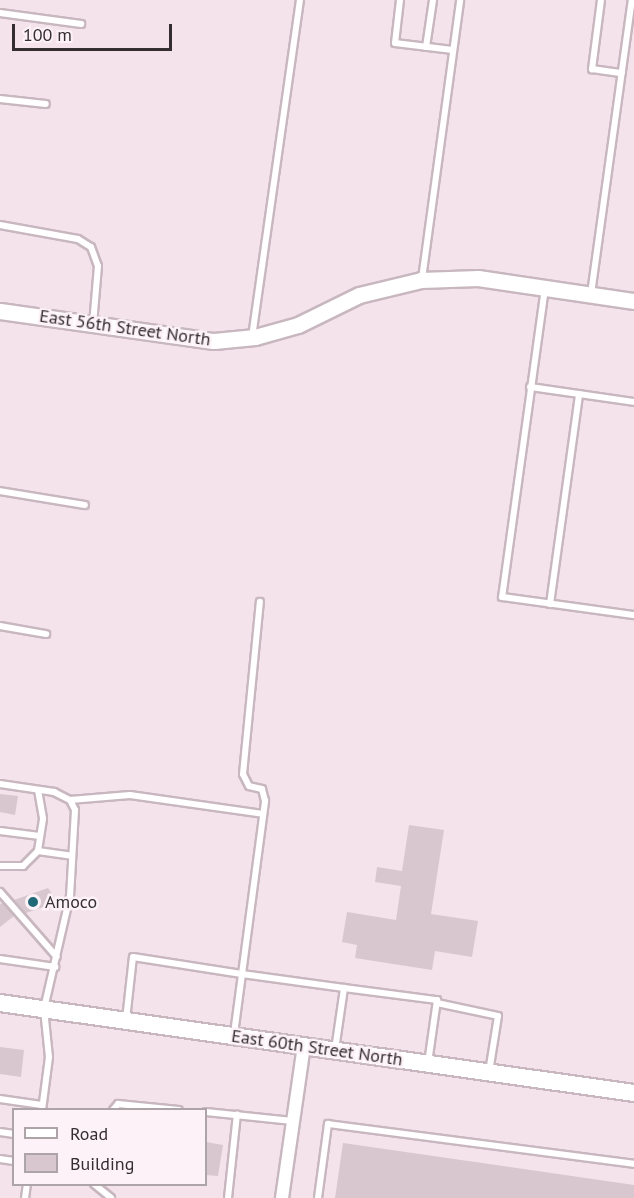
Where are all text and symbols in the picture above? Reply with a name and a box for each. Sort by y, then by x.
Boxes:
scale bar [15,12,176,50]
text: 100 m [23,23,72,46]
street label: East 56th Street North [38,305,212,351]
place label: Amoco [45,891,97,913]
marker: Amoco [26,895,40,909]
street label: East 60th Street North [230,1025,404,1071]
legend [12,1108,207,1186]
text: Road [70,1122,108,1145]
text: Building [70,1152,134,1175]

